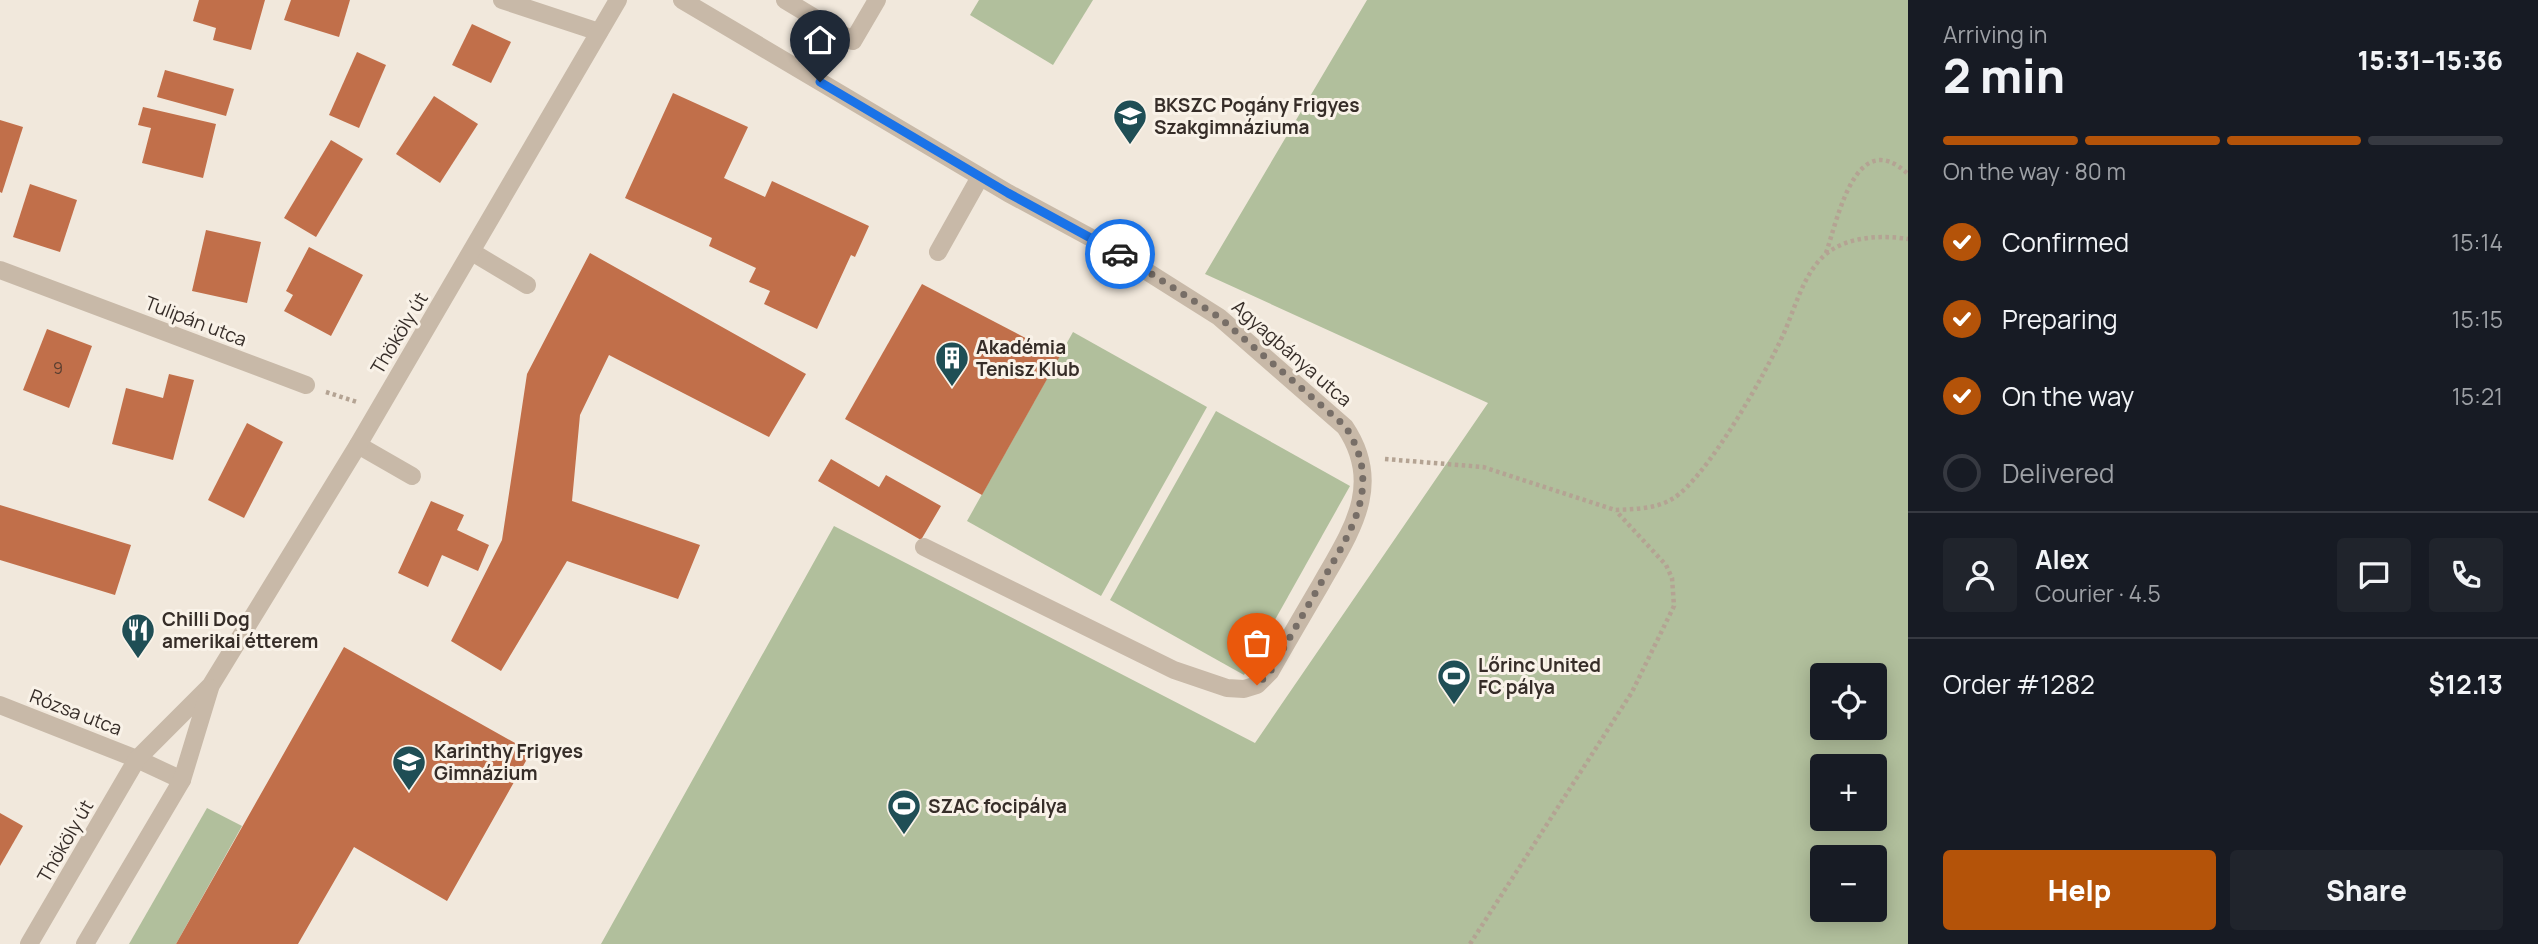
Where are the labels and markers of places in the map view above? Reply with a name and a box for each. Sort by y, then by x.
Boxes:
pin [790,10,850,82]
place label: BKSZC Pogány Frigyes Szakgimnáziuma [1154,92,1359,140]
school or university icon: BKSZC Pogány Frigyes Szakgimnáziuma [1111,97,1149,146]
place label: Akadémia Tenisz Klub [976,334,1080,382]
building icon: Akadémia Tenisz Klub [933,339,971,388]
place label: Chilli Dog amerikai étterem [162,606,318,654]
restaurant icon: Chilli Dog amerikai étterem [119,611,157,660]
pin [1227,613,1287,685]
place label: Lőrinc United FC pálya [1478,652,1601,700]
sports icon: Lőrinc United FC pálya [1435,657,1473,706]
place label: Karinthy Frigyes Gimnázium [434,738,583,786]
school or university icon: Karinthy Frigyes Gimnázium [390,743,428,792]
sports icon: SZAC focipálya [885,787,923,836]
place label: SZAC focipálya [928,793,1067,819]

